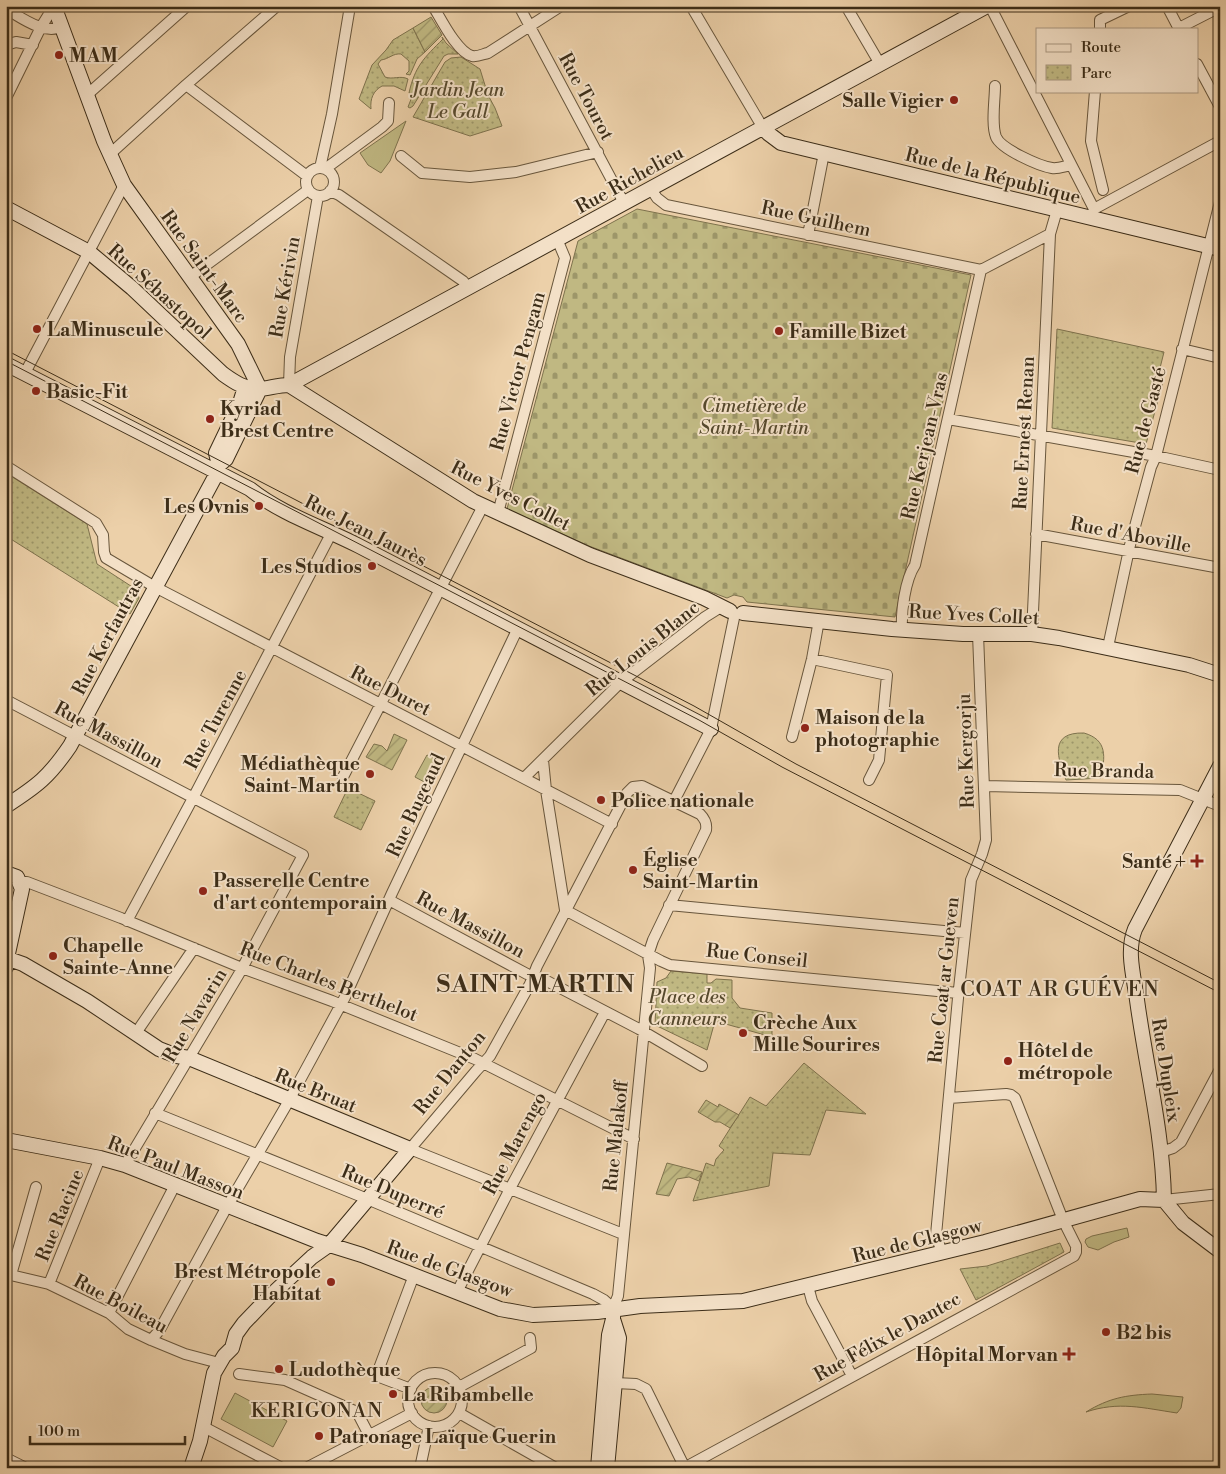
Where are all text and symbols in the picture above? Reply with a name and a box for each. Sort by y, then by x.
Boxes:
legend [1036,28,1198,92]
text: Route [1081,38,1121,57]
place label: MAM [69,44,118,68]
marker: MAM [53,49,65,61]
street label: Rue Tourot [553,49,619,145]
text: Parc [1081,64,1112,83]
park label: Jardin Jean Le Gall [410,78,505,124]
place label: Salle Vigier [843,89,944,113]
marker: Salle Vigier [948,94,960,106]
street label: Rue Richelieu [571,140,688,219]
street label: Rue de la République [902,143,1083,209]
street label: Rue Guilhem [759,196,873,242]
street label: Rue Saint-Marc [155,205,253,328]
street label: Rue Kérivin [264,234,306,340]
street label: Rue Sébastopol [102,239,216,345]
street label: Rue Victor Pengam [485,289,551,454]
place label: LaMinuscule [47,318,163,342]
place label: Famille Bizet [789,320,907,344]
marker: LaMinuscule [31,323,43,335]
marker: Famille Bizet [773,325,785,337]
street label: Rue Ernest Renan [1008,356,1040,511]
street label: Rue de Gasté [1120,364,1172,477]
street label: Rue Kerjean-Vras [896,370,954,522]
place label: Basic-Fit [46,380,128,404]
marker: Basic-Fit [30,385,42,397]
park label: Cimetière de Saint-Martin [699,394,809,440]
place label: Kyriad Brest Centre [220,397,334,443]
marker: Kyriad Brest Centre [204,413,216,425]
street label: Rue Yves Collet [447,455,575,536]
street label: Rue Jean Jaurès [300,490,431,572]
place label: Les Ovnis [164,495,249,519]
marker: Les Ovnis [253,500,265,512]
street label: Rue d'Aboville [1068,511,1193,558]
place label: Les Studios [261,555,362,579]
marker: Les Studios [366,560,378,572]
street label: Rue Kerfautras [67,574,149,699]
street label: Rue Louis Blanc [581,596,704,702]
street label: Rue Yves Collet [908,600,1040,630]
street label: Rue Duret [346,660,435,722]
street label: Rue Turenne [179,665,252,774]
street label: Rue Kergorju [952,693,980,809]
street label: Rue Massillon [50,696,167,774]
place label: Maison de la photographie [815,706,939,752]
marker: Maison de la photographie [799,722,811,734]
street label: Rue Bugeaud [381,749,451,861]
place label: Médiathèque Saint-Martin [240,752,360,798]
street label: Rue Branda [1054,758,1155,784]
marker: Médiathèque Saint-Martin [364,768,376,780]
place label: Police nationale [611,789,754,813]
marker: Police nationale [595,794,607,806]
place label: Église Saint-Martin [643,847,759,894]
place label: Santé + [1122,850,1186,874]
marker: Santé + [1190,854,1204,868]
marker: Église Saint-Martin [627,864,639,876]
place label: Passerelle Centre d'art contemporain [213,869,388,915]
marker: Passerelle Centre d'art contemporain [197,885,209,897]
street label: Rue Massillon [412,886,529,964]
street label: Rue Coat ar Gueven [923,895,965,1065]
place label: Chapelle Sainte-Anne [63,934,173,980]
street label: Rue Charles Berthelot [236,937,422,1027]
street label: Rue Conseil [705,939,809,973]
marker: Chapelle Sainte-Anne [47,950,59,962]
street label: Rue Navarin [157,964,232,1067]
district label: SAINT-MARTIN [437,970,635,1000]
district label: COAT AR GUÉVEN [960,975,1160,1003]
park label: Place des Canneurs [647,985,727,1031]
place label: Crèche Aux Mille Sourires [753,1011,880,1057]
street label: Rue Dupleix [1146,1016,1186,1124]
street label: Rue Danton [408,1026,491,1120]
marker: Crèche Aux Mille Sourires [737,1027,749,1039]
place label: Hôtel de métropole [1018,1039,1113,1085]
marker: Hôtel de métropole [1002,1055,1014,1067]
street label: Rue Bruat [271,1064,361,1118]
street label: Rue Malakoff [598,1079,634,1193]
street label: Rue Marengo [478,1088,552,1199]
street label: Rue Paul Masson [104,1131,247,1205]
street label: Rue Duperré [337,1159,448,1224]
street label: Rue Racine [31,1166,89,1265]
street label: Rue de Glasgow [850,1213,985,1269]
street label: Rue de Glasgow [383,1235,517,1303]
place label: Brest Métropole Habitat [174,1260,321,1306]
street label: Rue Boileau [69,1269,172,1339]
marker: Brest Métropole Habitat [325,1276,337,1288]
street label: Rue Félix le Dantec [810,1287,965,1387]
place label: B2 bis [1116,1321,1171,1345]
marker: B2 bis [1100,1326,1112,1338]
place label: Hôpital Morvan [916,1343,1058,1367]
marker: Hôpital Morvan [1062,1347,1076,1361]
place label: Ludothèque [289,1358,400,1382]
marker: Ludothèque [273,1363,285,1375]
place label: La Ribambelle [403,1383,534,1407]
marker: La Ribambelle [387,1388,399,1400]
district label: KERIGONAN [251,1399,383,1424]
scale bar [30,1414,185,1446]
text: 100 m [38,1422,80,1441]
place label: Patronage Laïque Guerin [329,1425,557,1449]
marker: Patronage Laïque Guerin [313,1430,325,1442]

